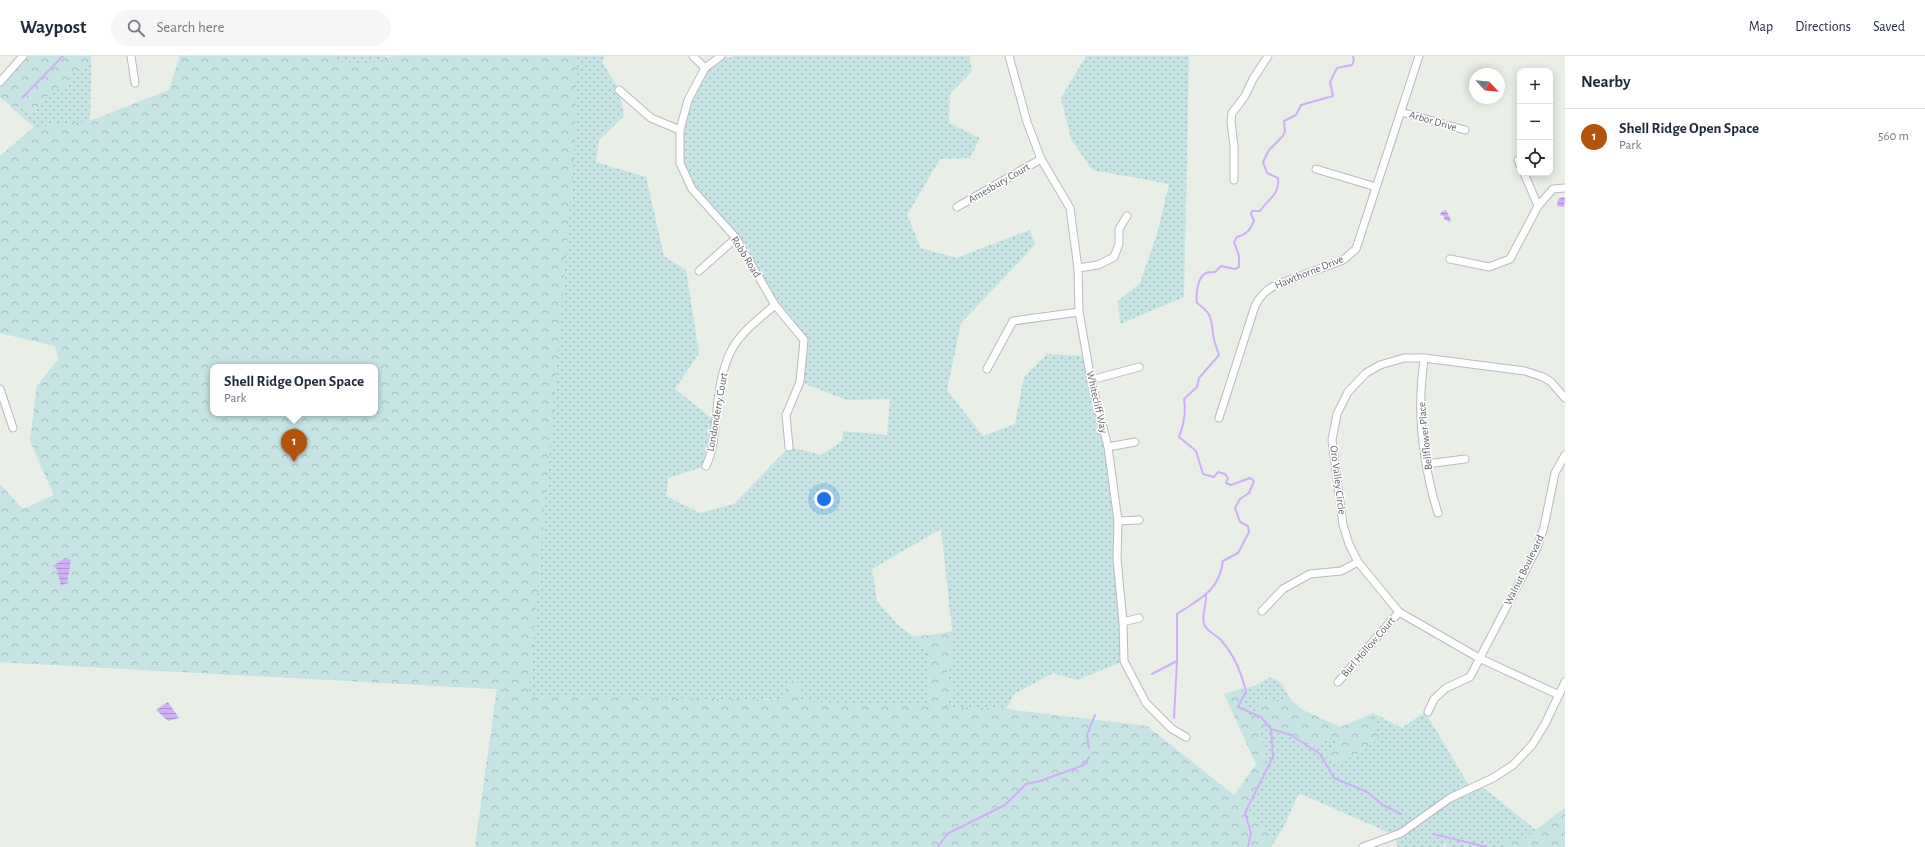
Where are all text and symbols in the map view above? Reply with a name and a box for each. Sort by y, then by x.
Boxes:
search box [111,10,391,46]
icon: search [125,17,147,39]
text: Waypost [20,18,87,37]
text: Search here [157,20,224,35]
text: Map [1749,20,1773,34]
text: Directions [1795,20,1851,34]
text: Saved [1873,20,1905,34]
north arrow [1469,68,1505,104]
map controls [1517,68,1553,176]
button: + [1517,68,1553,104]
text: Nearby [1581,73,1631,90]
button: − [1517,104,1553,140]
street label: Arbor Drive [1408,109,1458,133]
text: Shell Ridge Open Space [1619,121,1759,136]
text: 1 [1592,130,1596,143]
text: 560 m [1878,130,1909,143]
text: Park [1619,139,1641,152]
button: locate [1517,140,1553,176]
street label: Amesbury Court [966,161,1032,205]
street label: Robb Road [729,235,763,280]
street label: Hawthorne Drive [1273,253,1345,291]
popup [210,364,378,416]
street label: Whitecliff Way [1085,370,1110,434]
street label: Londonderry Court [705,371,729,452]
text: Shell Ridge Open Space [224,374,364,389]
text: Park [224,392,246,405]
street label: Bellflower Place [1416,401,1434,471]
pin: 1 [281,429,307,462]
street label: Oro Valley Circle [1328,445,1348,515]
your location [814,489,834,509]
street label: Walnut Boulevard [1502,533,1546,607]
street label: Burl Hollow Court [1339,615,1397,679]

